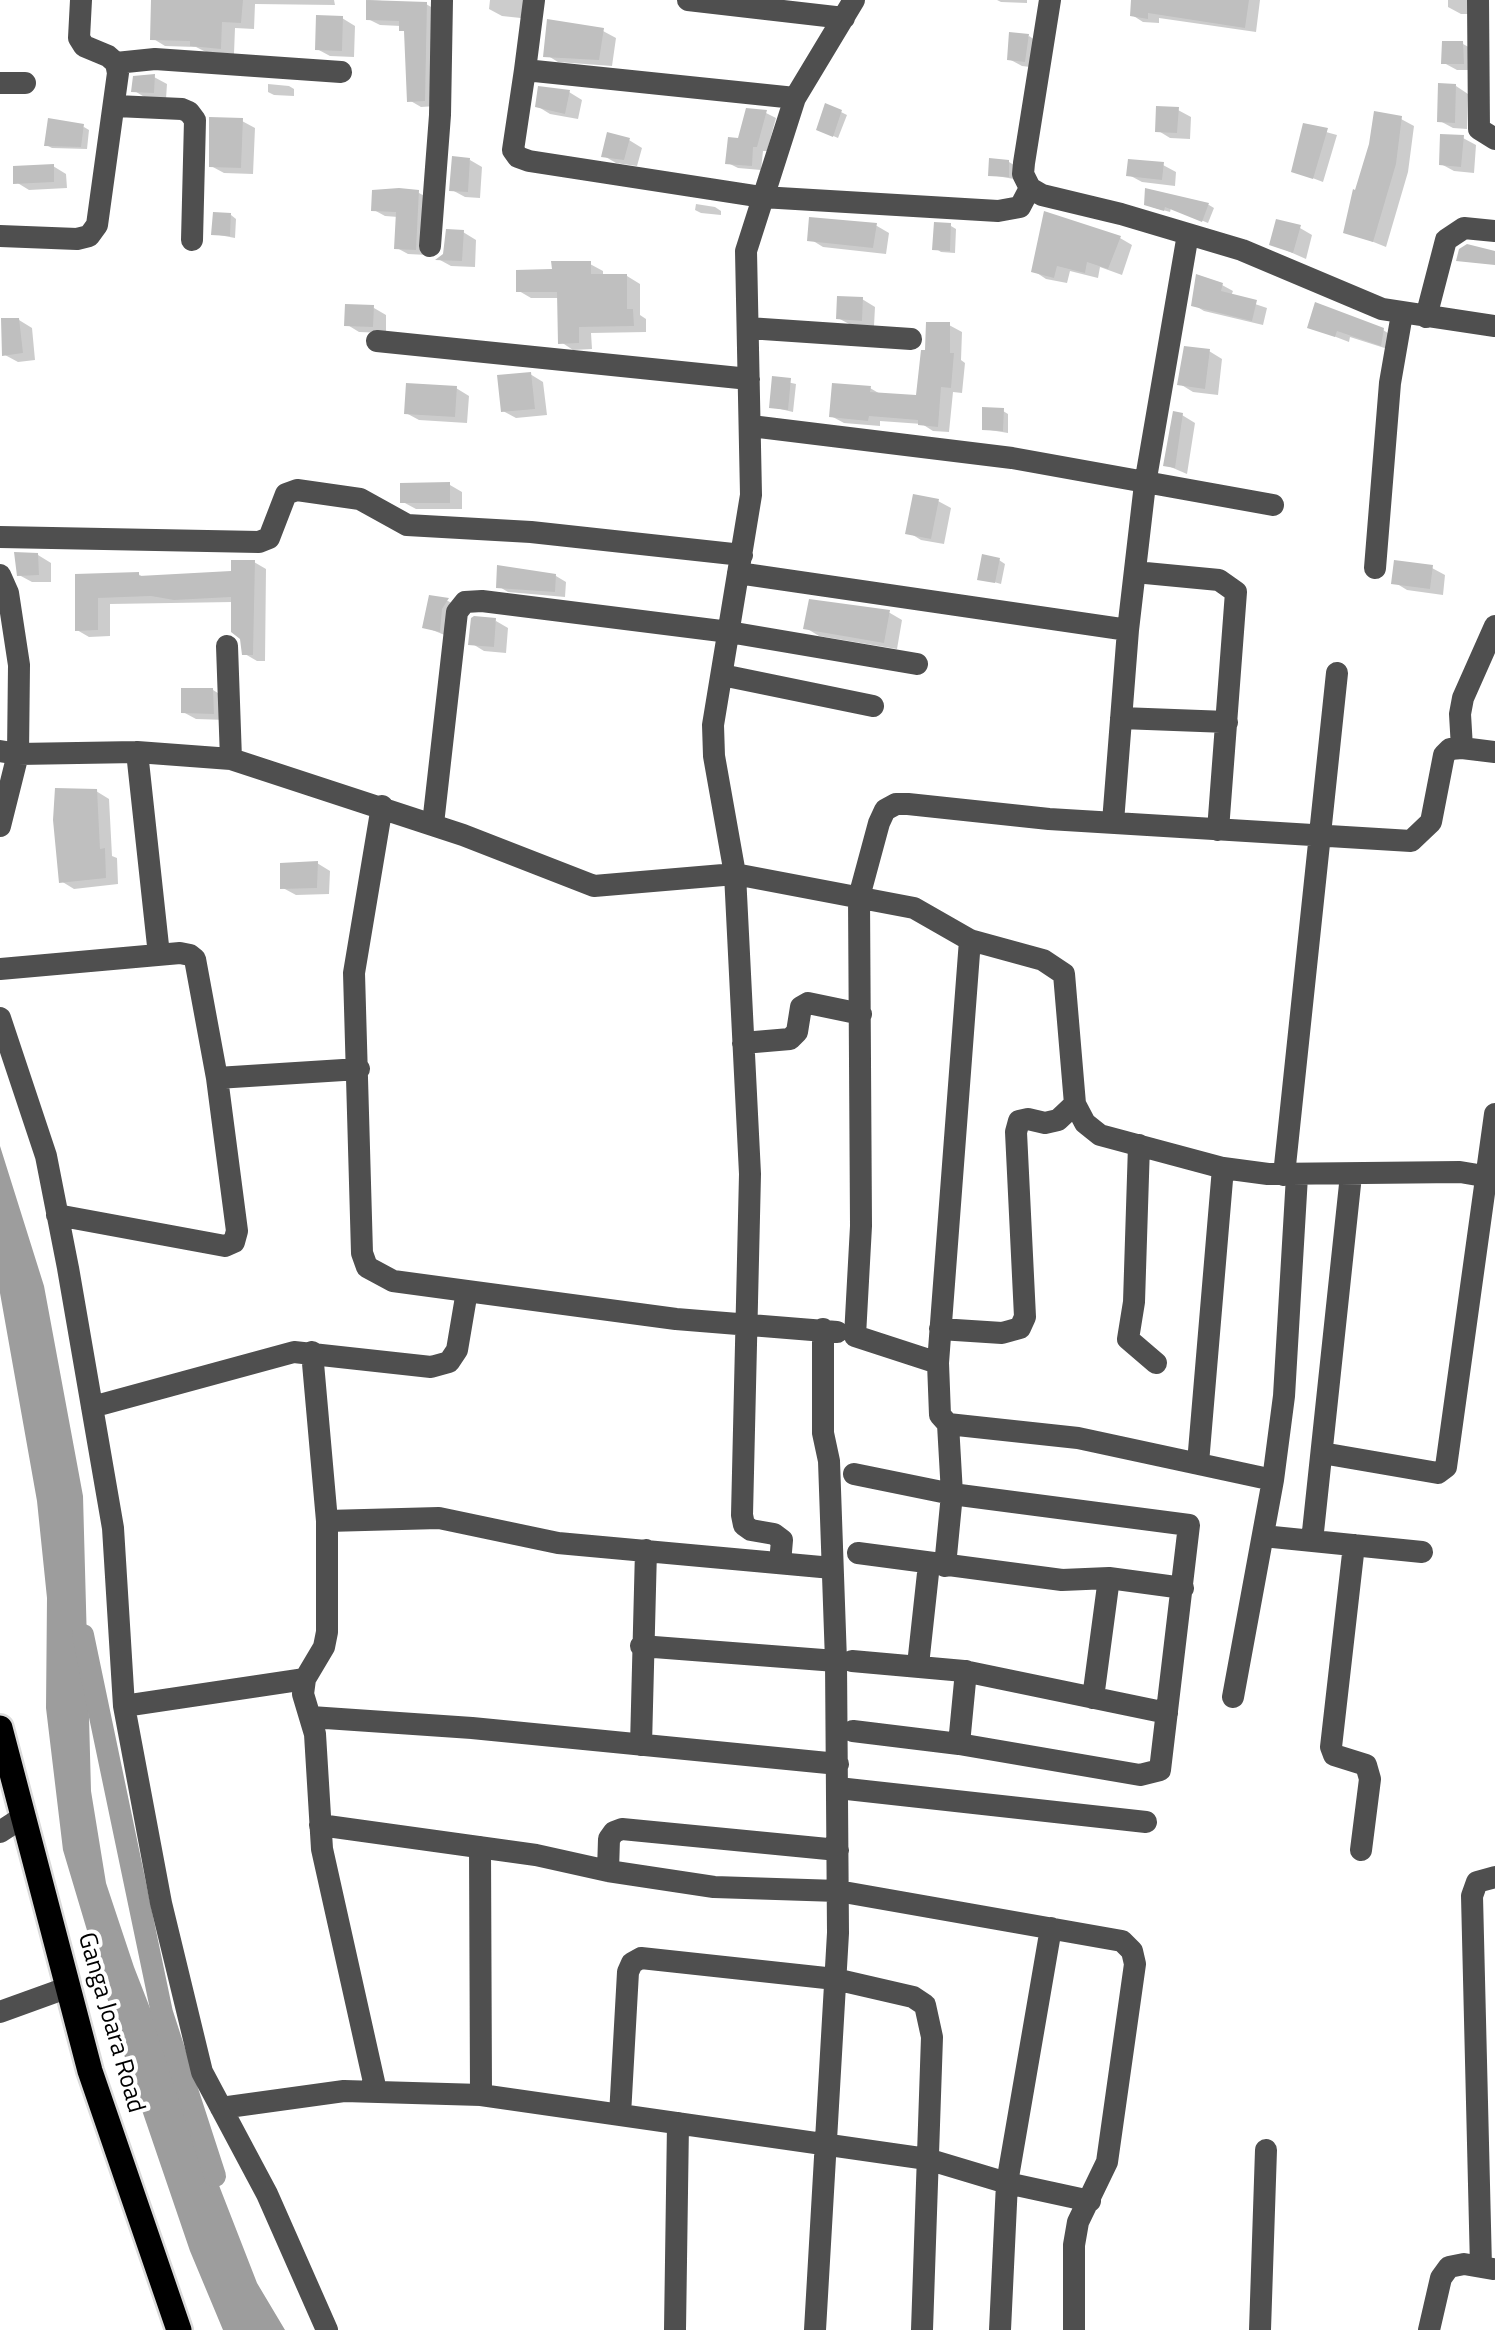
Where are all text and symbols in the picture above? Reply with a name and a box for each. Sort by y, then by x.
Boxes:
street label: Ganga Joara Road [70,1930,150,2116]

